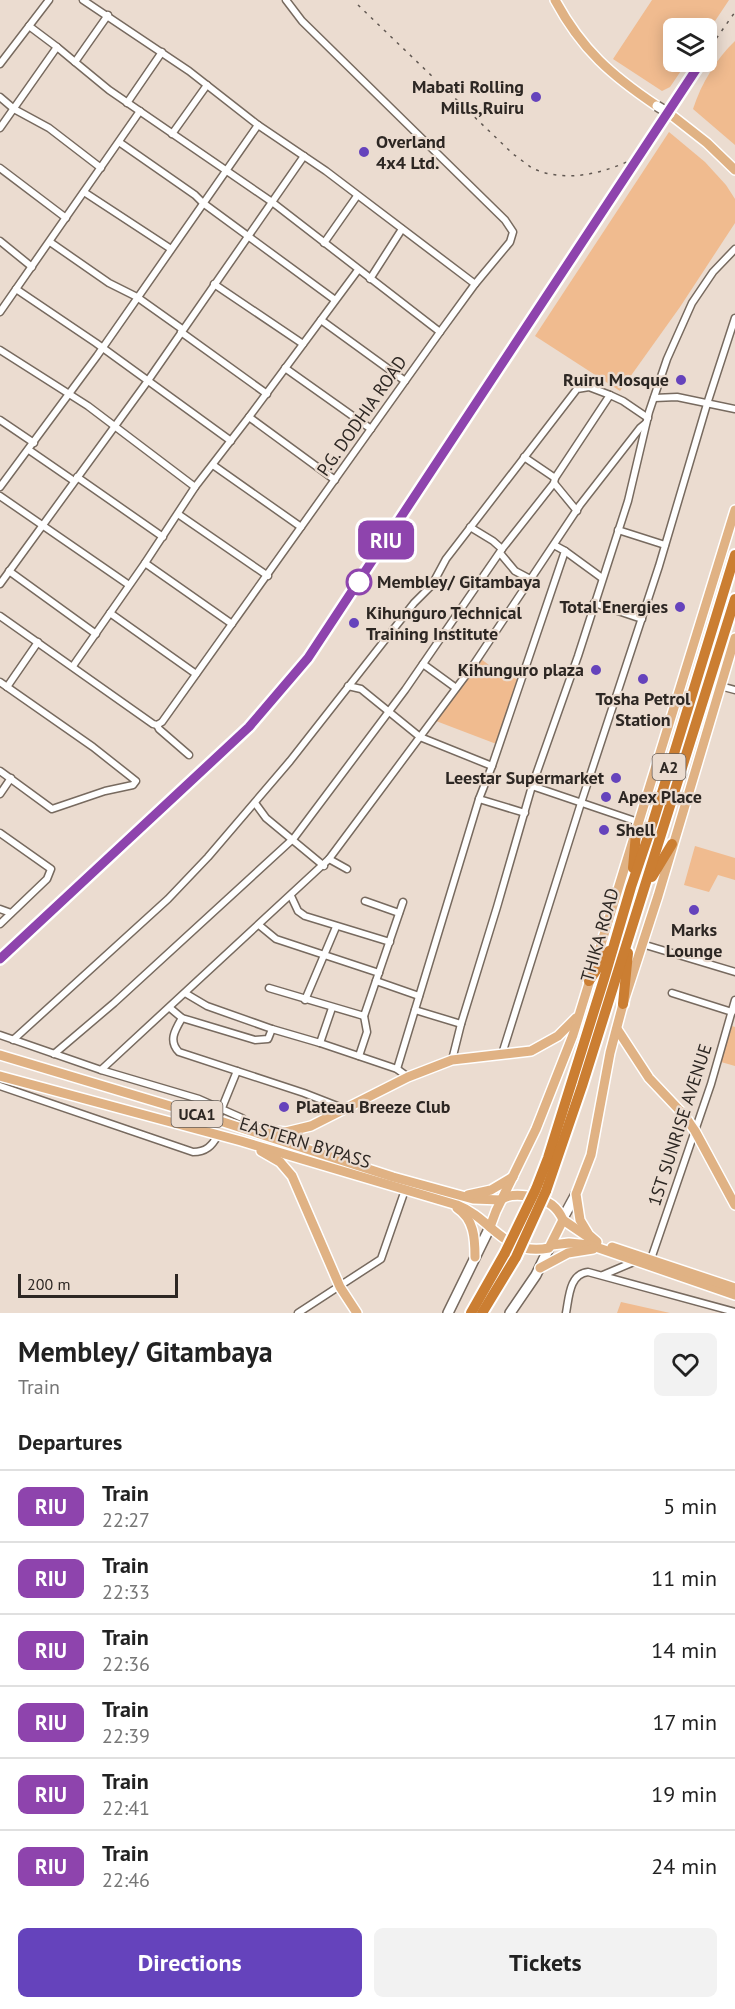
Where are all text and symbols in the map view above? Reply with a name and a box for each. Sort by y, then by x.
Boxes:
map controls [663,18,717,72]
button: layers [663,18,717,72]
place label: Mabati Rolling Mills,Ruiru [412,75,524,119]
marker: Mabati Rolling Mills,Ruiru [529,90,543,104]
place label: Overland 4x4 Ltd. [376,130,446,174]
marker: Overland 4x4 Ltd. [357,145,371,159]
street label: P.G. DODHIA ROAD [312,351,412,480]
place label: Ruiru Mosque [563,368,669,391]
marker: Ruiru Mosque [674,373,688,387]
line badge: RIU [352,520,420,560]
text: RIU [370,527,402,554]
marker: Membley/ Gitambaya [346,569,372,595]
place label: Membley/ Gitambaya [377,570,541,593]
place label: Total Energies [559,595,668,618]
marker: Total Energies [673,600,687,614]
place label: Kihunguro Technical Training Institute [366,601,522,645]
marker: Kihunguro Technical Training Institute [347,616,361,630]
place label: Kihunguro plaza [458,658,584,681]
marker: Kihunguro plaza [589,663,603,677]
marker: Tosha Petrol Station [636,672,650,686]
place label: Tosha Petrol Station [596,687,691,731]
road number: A2 [652,754,686,780]
place label: Leestar Supermarket [445,766,605,789]
marker: Leestar Supermarket [609,771,623,785]
place label: Apex Place [618,785,702,808]
marker: Apex Place [599,790,613,804]
place label: Shell [616,818,656,841]
marker: Shell [597,823,611,837]
street label: THIKA ROAD [575,885,624,984]
marker: Marks Lounge [687,903,701,917]
place label: Marks Lounge [666,918,722,962]
street label: 1ST SUNRISE AVENUE [642,1041,717,1209]
place label: Plateau Breeze Club [296,1095,451,1118]
marker: Plateau Breeze Club [277,1100,291,1114]
road number: UCA1 [172,1101,222,1127]
street label: EASTERN BYPASS [237,1112,374,1173]
scale bar [18,1271,178,1298]
text: 200 m [27,1274,70,1294]
text: Membley/ Gitambaya [18,1333,273,1370]
button: heart [654,1333,717,1396]
text: Train [18,1374,60,1400]
text: Departures [18,1428,122,1456]
text: Train [102,1479,149,1507]
text: 5 min [663,1492,717,1520]
text: RIU [35,1493,67,1520]
text: 22:27 [102,1507,150,1533]
text: Train [102,1551,149,1579]
text: 11 min [651,1564,717,1592]
text: RIU [35,1565,67,1592]
text: 22:33 [102,1579,150,1605]
text: Train [102,1623,149,1651]
text: 14 min [651,1636,717,1664]
text: RIU [35,1637,67,1664]
text: 22:36 [102,1651,150,1677]
text: Train [102,1695,149,1723]
text: 17 min [653,1708,717,1736]
text: RIU [35,1709,67,1736]
text: 22:39 [102,1723,150,1749]
text: Train [102,1767,149,1795]
text: 19 min [651,1780,717,1808]
text: RIU [35,1781,67,1808]
text: 22:41 [102,1795,150,1821]
text: Train [102,1839,149,1867]
text: 24 min [651,1852,717,1880]
text: RIU [35,1853,67,1880]
text: 22:46 [102,1867,150,1893]
button: Directions [18,1928,362,1997]
button: Tickets [374,1928,717,1997]

